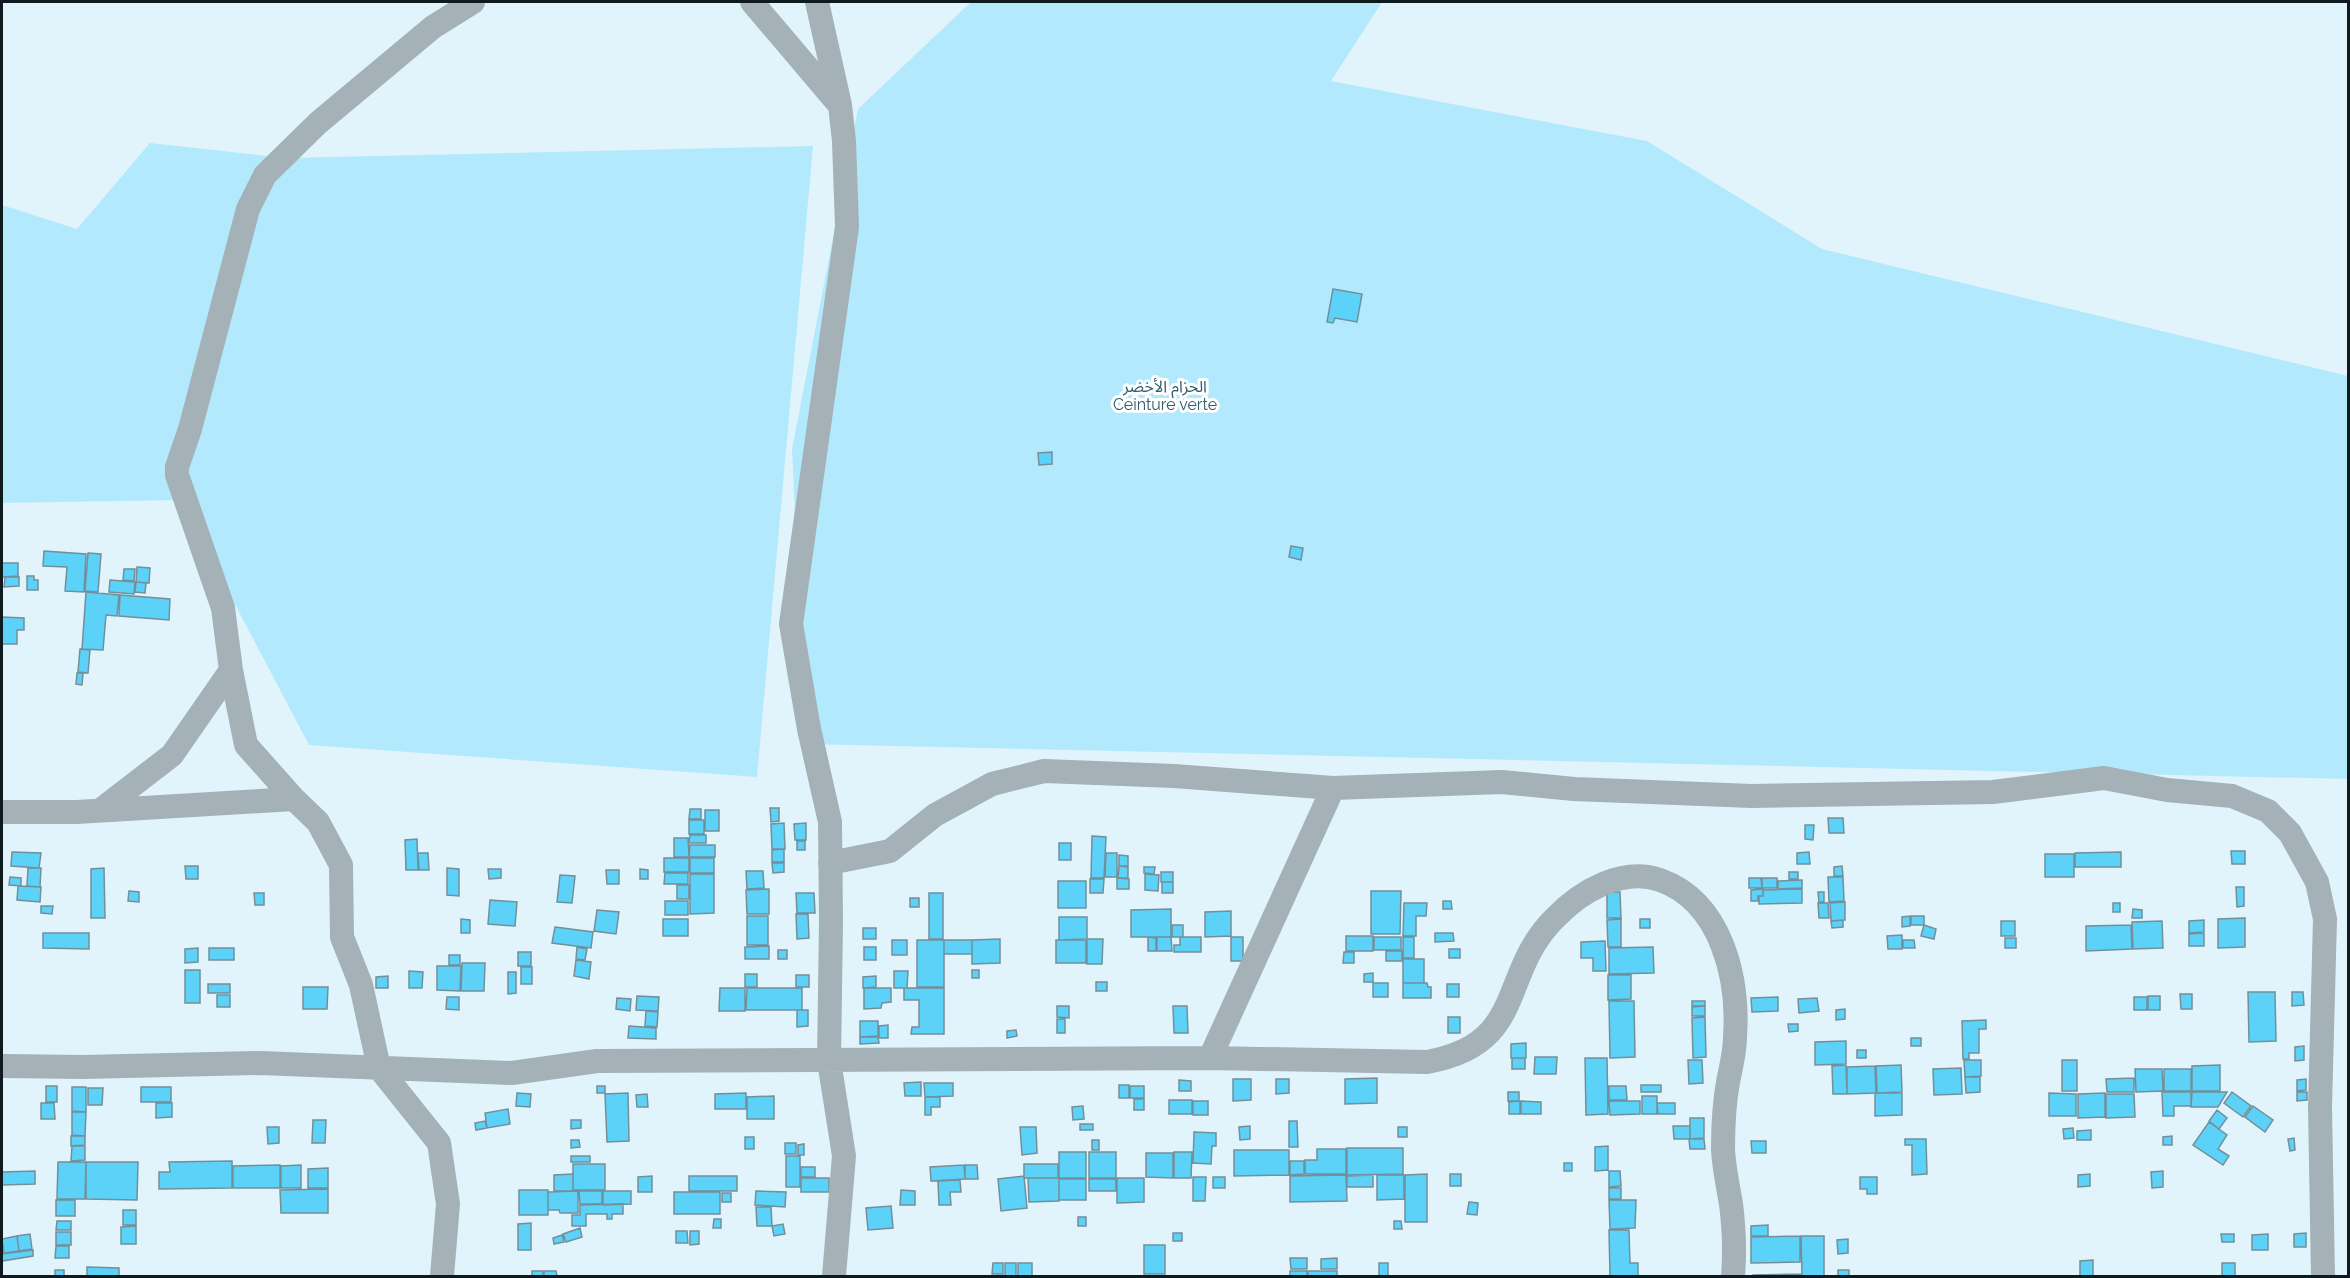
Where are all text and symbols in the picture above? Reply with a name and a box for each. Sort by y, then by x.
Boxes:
park label: الحزام الأخضر Ceinture verte [1113,377,1217,414]

